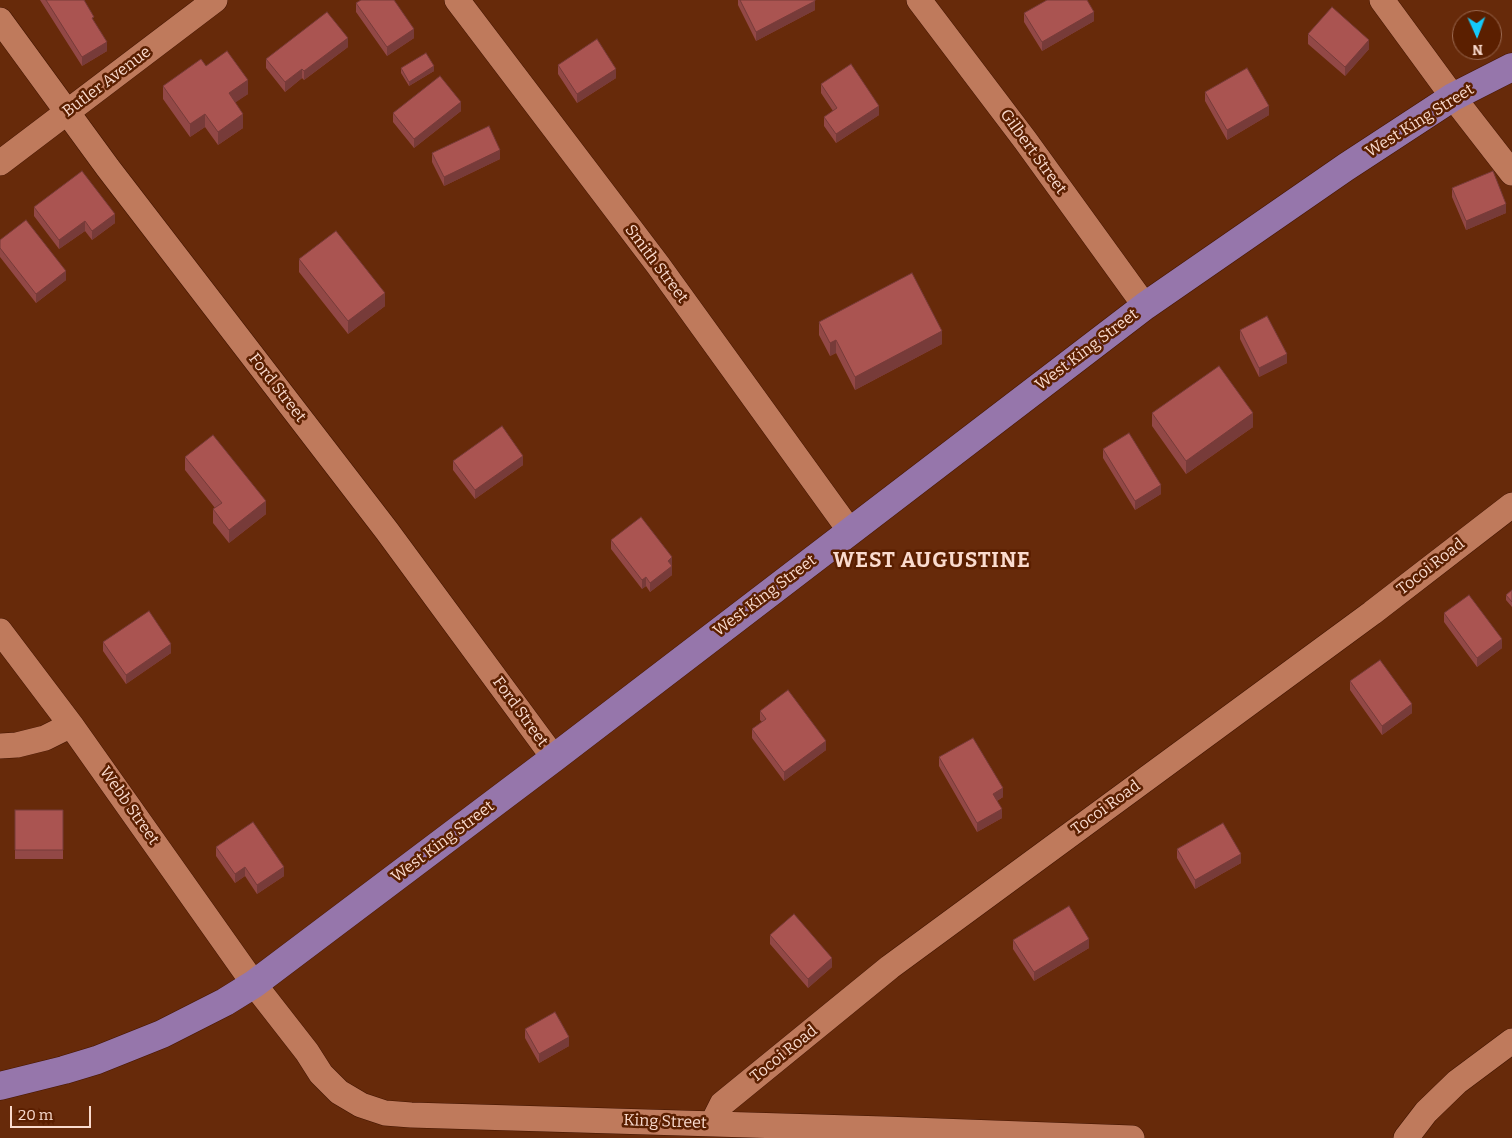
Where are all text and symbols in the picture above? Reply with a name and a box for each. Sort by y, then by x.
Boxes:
north arrow [1452,10,1502,60]
text: N [1472,41,1483,58]
street label: Butler Avenue [59,43,155,121]
street label: West King Street [1362,80,1478,162]
street label: Gilbert Street [996,106,1070,198]
street label: Smith Street [620,221,692,307]
street label: West King Street [1032,305,1142,395]
street label: Ford Street [244,350,310,426]
street label: Tocoi Road [1393,535,1469,599]
district label: WEST AUGUSTINE [831,548,1033,574]
street label: West King Street [710,551,820,641]
street label: Ford Street [488,673,552,751]
street label: Webb Street [95,763,163,849]
street label: Tocoi Road [1068,777,1144,839]
street label: West King Street [388,797,498,887]
street label: Tocoi Road [747,1021,821,1087]
scale bar [12,1096,94,1128]
text: 20 m [18,1106,53,1124]
street label: King Street [623,1111,707,1133]

